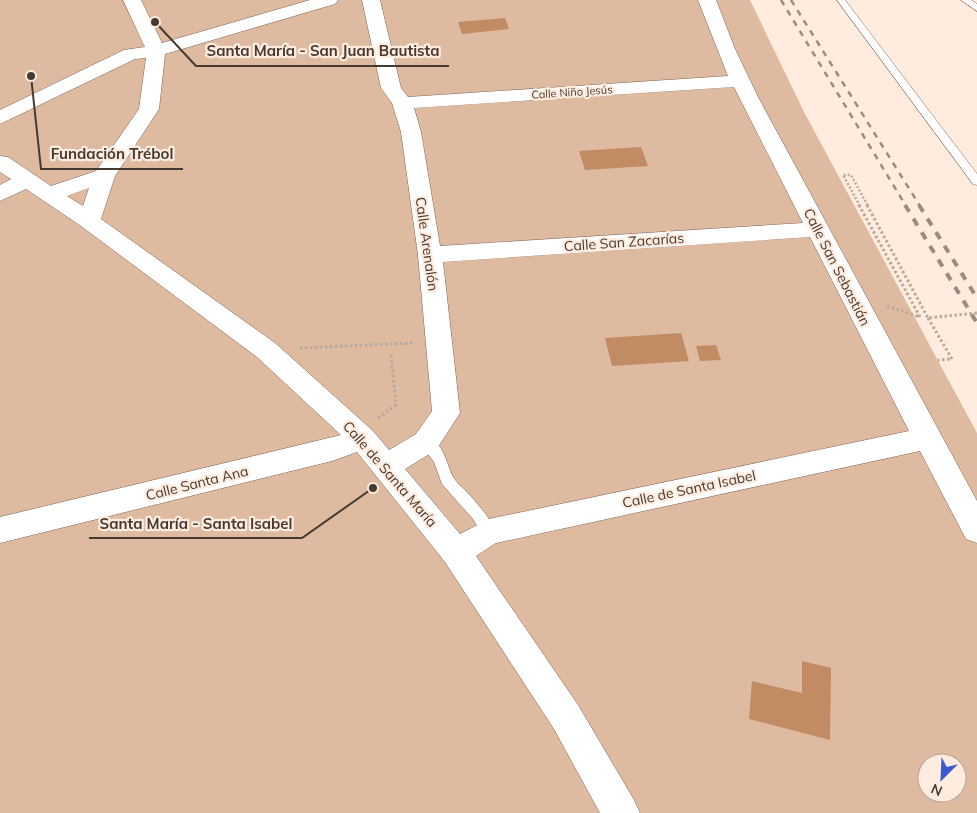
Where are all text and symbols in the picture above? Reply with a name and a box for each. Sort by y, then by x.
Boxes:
callout: Santa María - San Juan Bautista [196,36,449,66]
text: Santa María - San Juan Bautista [207,41,439,60]
street label: Calle Niño Jesús [531,82,613,102]
callout: Fundación Trébol [41,139,183,169]
text: Fundación Trébol [51,144,173,163]
street label: Calle Arenalón [411,196,443,292]
street label: Calle San Sebastián [800,205,874,329]
street label: Calle San Zacarías [563,229,685,255]
street label: Calle de Santa María [339,417,441,531]
street label: Calle Santa Ana [144,462,250,504]
street label: Calle de Santa Isabel [621,466,757,512]
callout: Santa María - Santa Isabel [89,508,302,538]
text: Santa María - Santa Isabel [100,514,293,533]
north arrow [917,753,967,803]
text: N [928,780,945,800]

